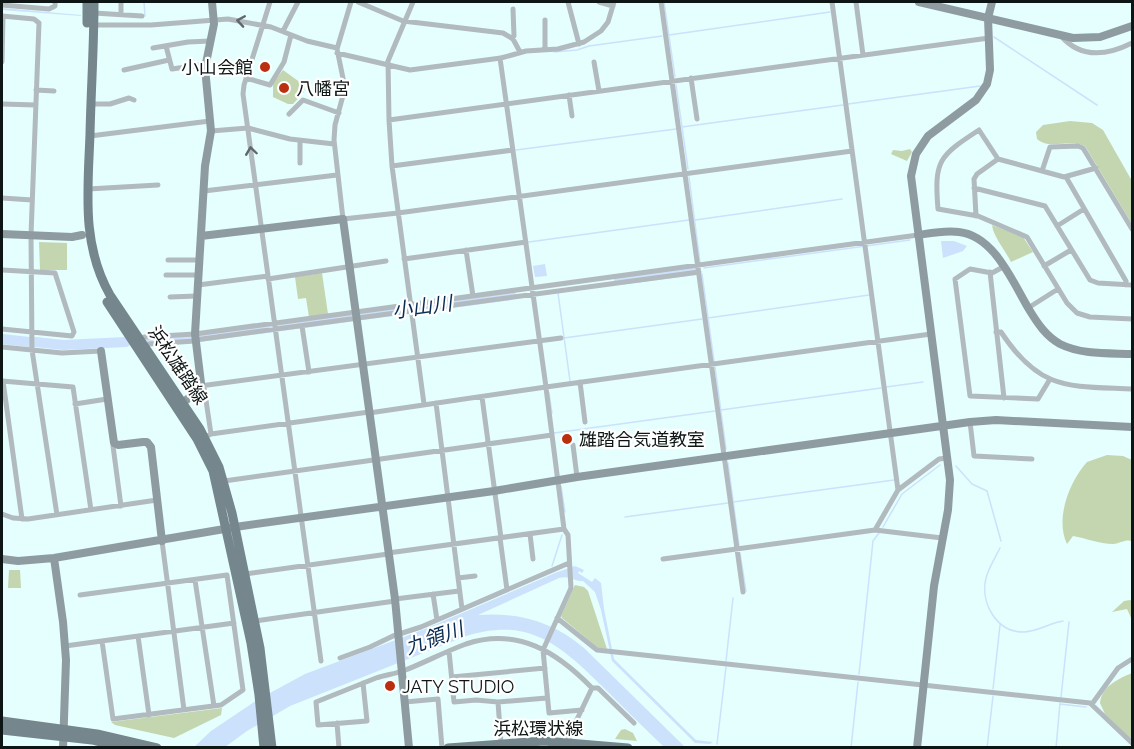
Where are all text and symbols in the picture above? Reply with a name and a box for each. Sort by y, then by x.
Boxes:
one-way arrow [236,15,246,28]
place label: 小山会館 [181,57,253,78]
marker: 小山会館 [258,60,272,74]
place label: 八幡宮 [296,78,350,99]
marker: 八幡宮 [277,81,291,95]
one-way arrow [245,146,257,155]
water label: 小山川 [391,291,455,323]
street label: 浜松雄踏線 [144,322,212,408]
place label: 雄踏合気道教室 [579,429,705,450]
marker: 雄踏合気道教室 [560,432,574,446]
water label: 九領川 [402,616,468,659]
place label: JATY STUDIO [402,676,514,697]
marker: JATY STUDIO [383,679,397,693]
street label: 浜松環状線 [493,718,583,739]

